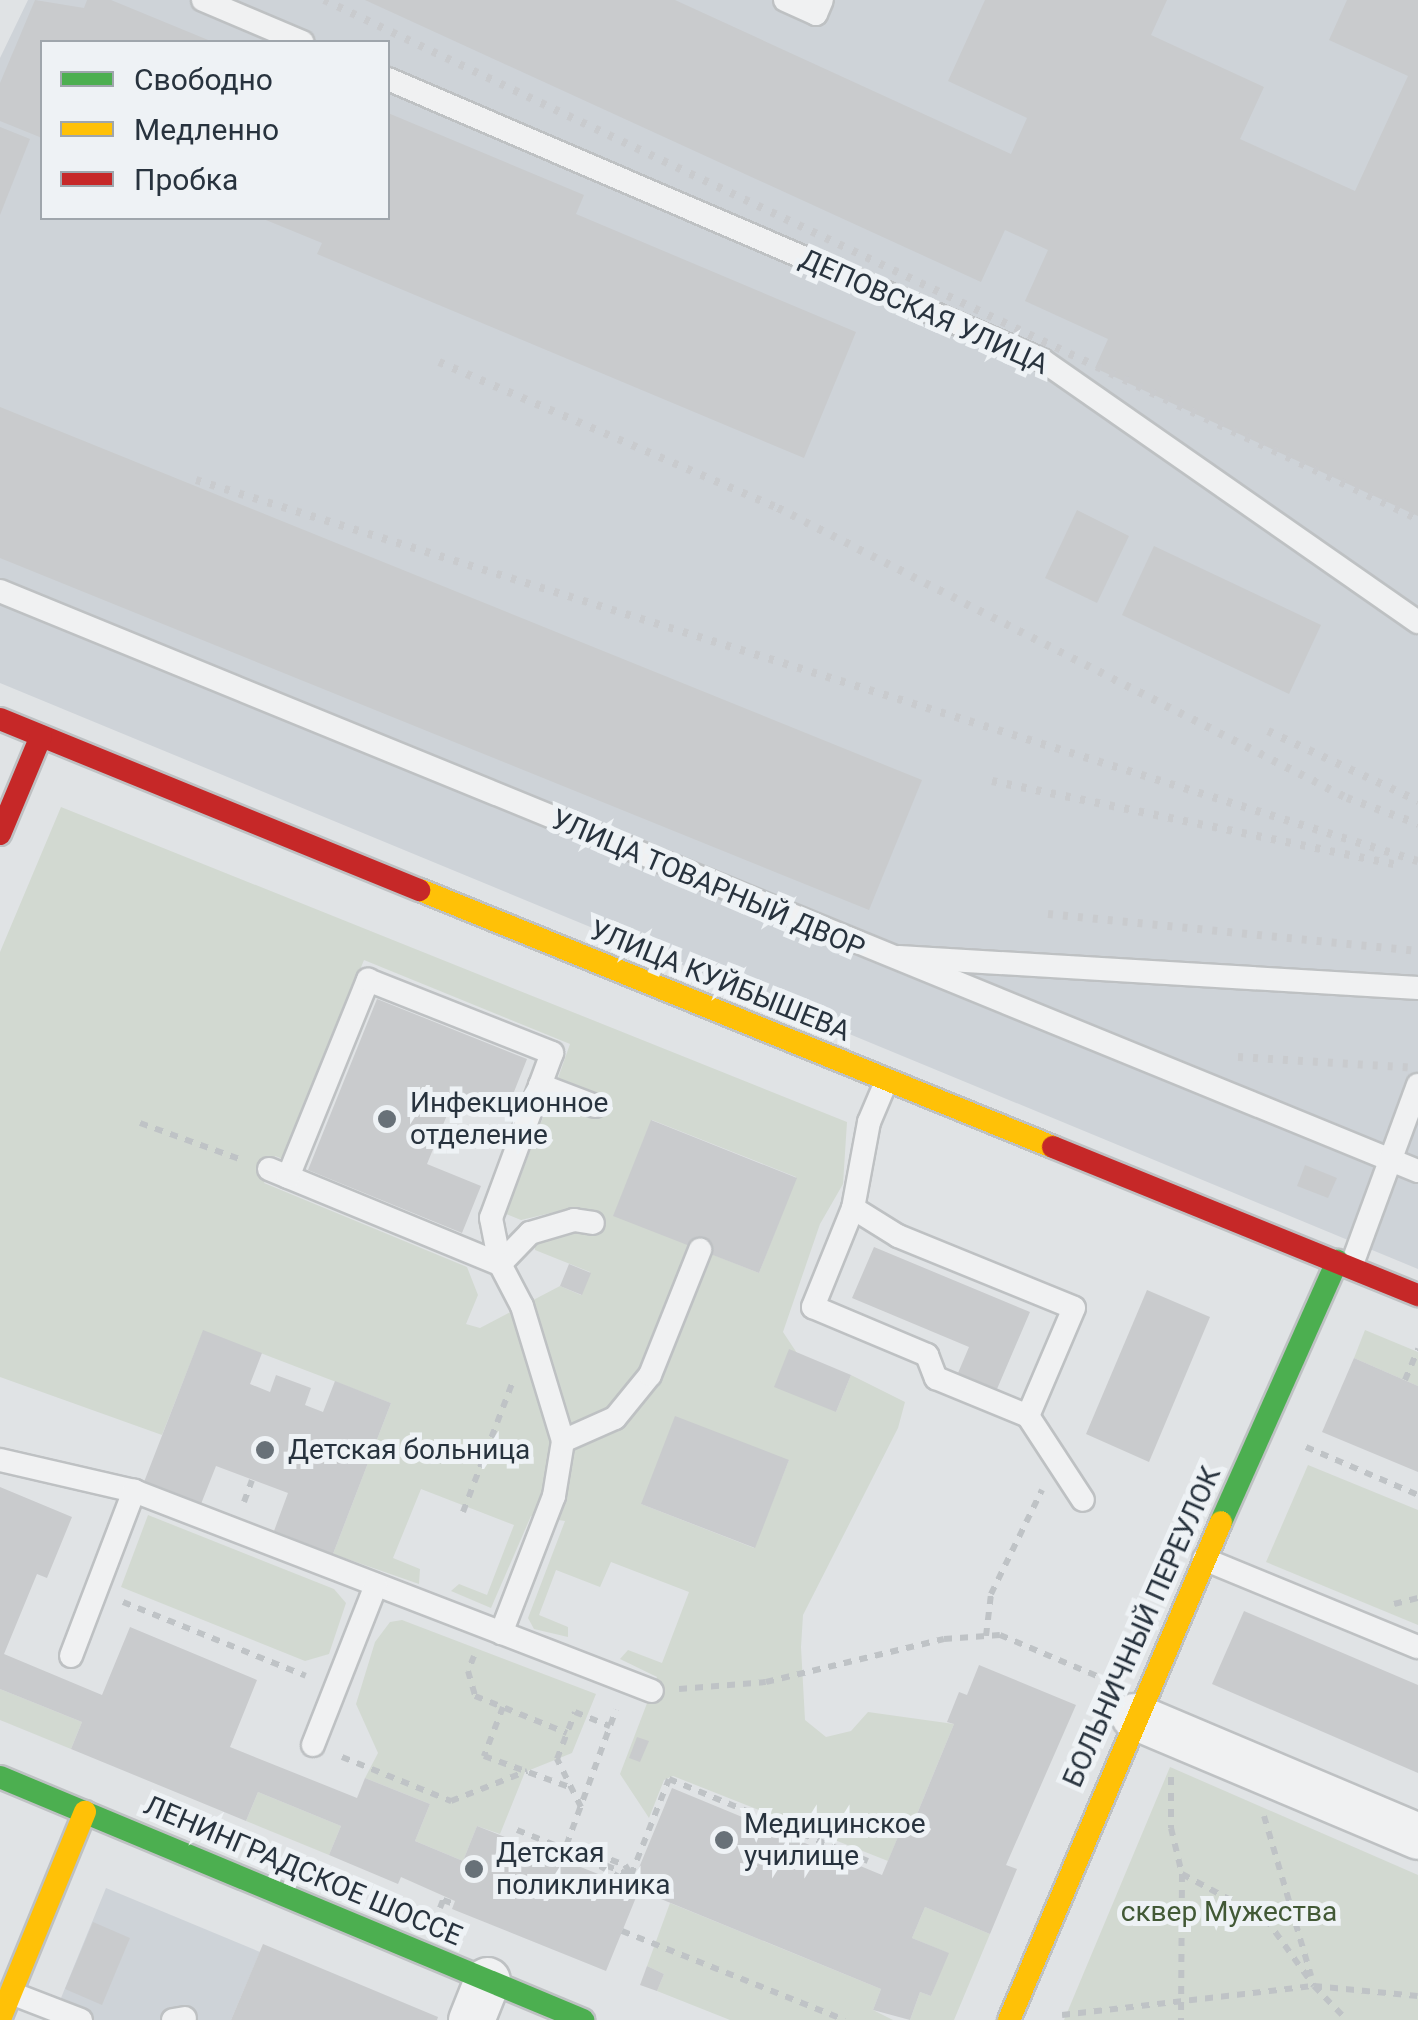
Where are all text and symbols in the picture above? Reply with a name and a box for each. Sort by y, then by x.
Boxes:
legend [40,40,390,220]
text: Свободно [134,62,273,97]
text: Медленно [134,112,279,147]
text: Пробка [134,162,238,197]
street label: ДЕПОВСКАЯ УЛИЦА [794,242,1054,382]
street label: УЛИЦА ТОВАРНЫЙ ДВОР [546,802,870,966]
street label: УЛИЦА КУЙБЫШЕВА [585,913,855,1049]
place label: Инфекционное отделение [410,1086,608,1152]
marker: Инфекционное отделение [374,1106,400,1132]
place label: Детская больница [288,1433,530,1467]
marker: Детская больница [252,1437,278,1463]
street label: БОЛЬНИЧНЫЙ ПЕРЕУЛОК [1056,1462,1228,1792]
street label: ЛЕНИНГРАДСКОЕ ШОССЕ [139,1789,467,1953]
place label: Медицинское училище [744,1807,926,1873]
marker: Медицинское училище [713,1829,735,1851]
place label: Детская поликлиника [496,1836,670,1902]
marker: Детская поликлиника [461,1856,487,1882]
park label: сквер Мужества [1121,1895,1337,1929]

